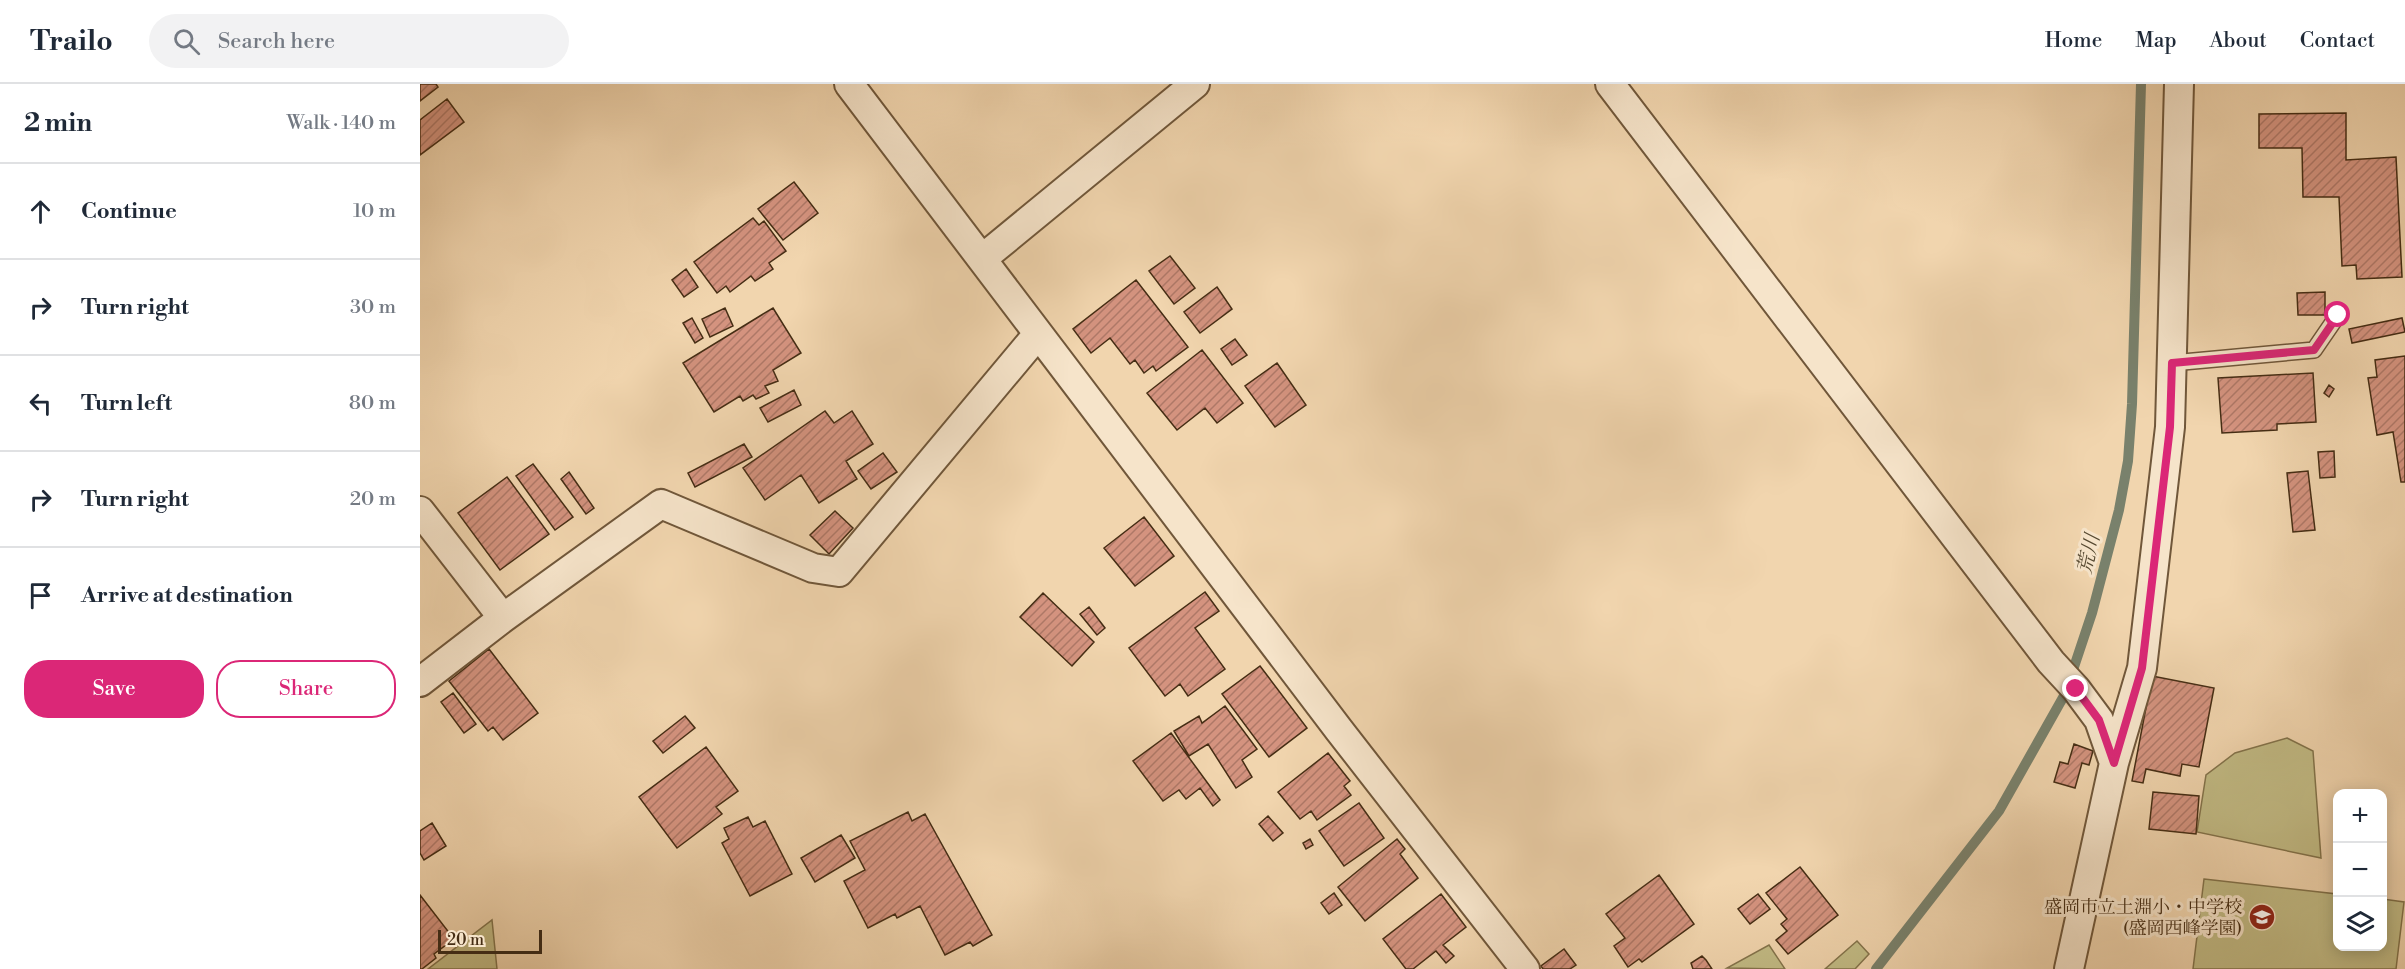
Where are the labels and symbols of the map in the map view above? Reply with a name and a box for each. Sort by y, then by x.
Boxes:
route start [2324,301,2350,327]
water label: 荒川 [2073,530,2107,577]
route end [2062,675,2088,701]
place label: 盛岡市立土淵小・中学校 (盛岡西峰学園) [2044,896,2242,940]
school or university icon: 盛岡市立土淵小・中学校 (盛岡西峰学園) [2247,902,2277,932]
scale bar [438,927,542,954]

